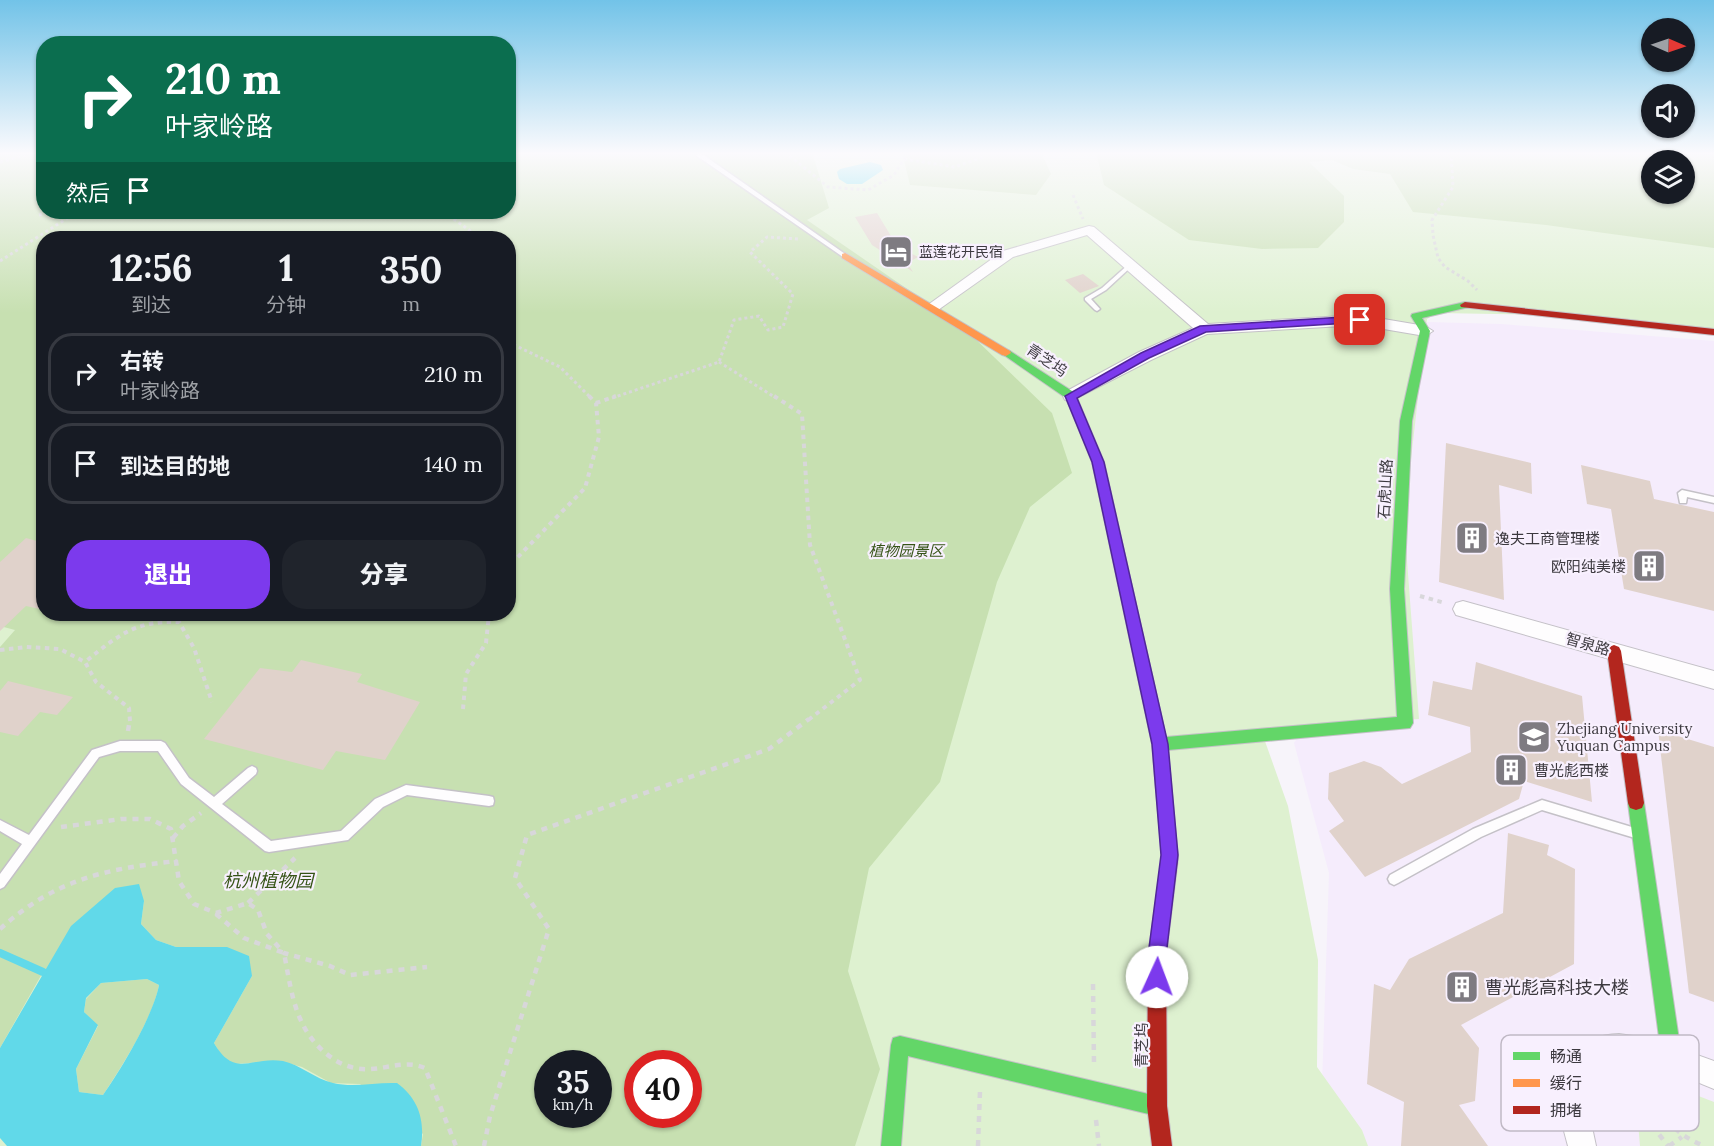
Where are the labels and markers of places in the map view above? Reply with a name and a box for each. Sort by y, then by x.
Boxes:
hotel icon: 蓝莲花开民宿 [878,234,914,270]
place label: 蓝莲花开民宿 [919,243,1003,261]
pin [1334,294,1385,345]
building icon: 逸夫工商管理楼 [1454,520,1490,556]
place label: 逸夫工商管理楼 [1495,529,1600,548]
building icon: 欧阳纯美楼 [1631,548,1667,584]
place label: 欧阳纯美楼 [1551,557,1626,576]
school or university icon: Zhejiang University Yuquan Campus [1516,719,1552,755]
place label: Zhejiang University Yuquan Campus [1556,719,1692,755]
building icon: 曹光彪西楼 [1493,752,1529,788]
place label: 曹光彪西楼 [1534,761,1609,780]
building icon: 曹光彪高科技大楼 [1444,969,1480,1005]
place label: 曹光彪高科技大楼 [1485,976,1629,999]

